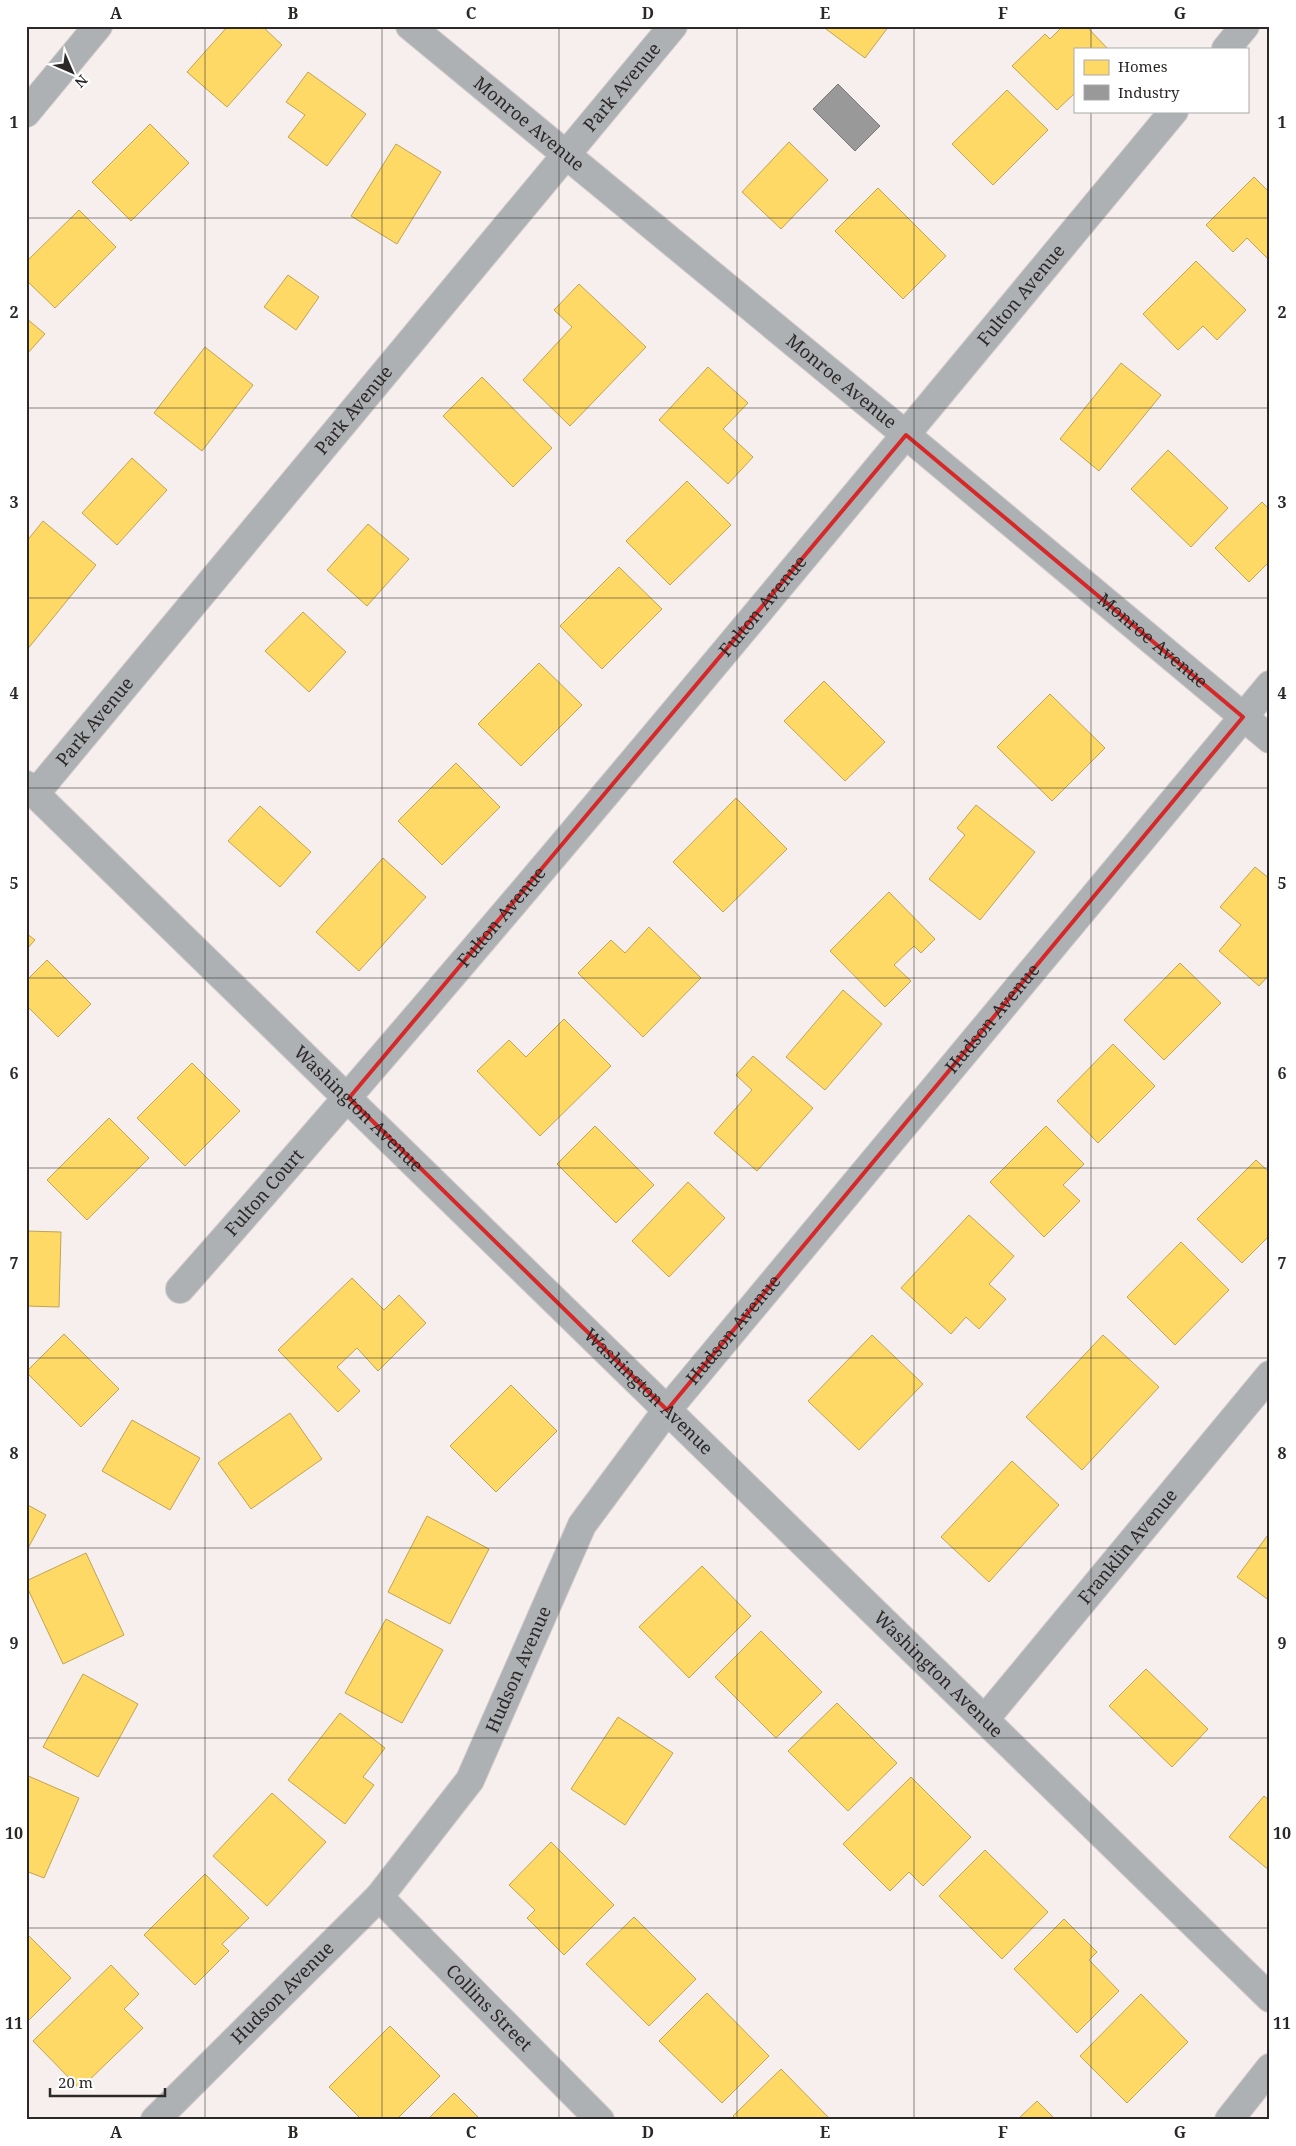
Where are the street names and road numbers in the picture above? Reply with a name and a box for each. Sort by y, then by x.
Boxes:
street label: Park Avenue [577,37,666,136]
street label: Monroe Avenue [469,71,590,176]
street label: Fulton Avenue [971,239,1070,350]
street label: Monroe Avenue [782,328,902,434]
street label: Park Avenue [309,360,397,459]
street label: Fulton Avenue [713,550,812,661]
street label: Monroe Avenue [1093,587,1213,693]
street label: Park Avenue [50,671,138,771]
street label: Fulton Avenue [451,861,551,972]
street label: Hudson Avenue [939,958,1045,1078]
street label: Washington Avenue [289,1040,429,1177]
street label: Fulton Court [219,1143,308,1241]
street label: Hudson Avenue [680,1269,786,1389]
street label: Washington Avenue [579,1322,719,1460]
street label: Franklin Avenue [1072,1483,1182,1609]
street label: Hudson Avenue [479,1602,556,1736]
street label: Washington Avenue [869,1605,1009,1742]
street label: Hudson Avenue [225,1936,339,2049]
street label: Collins Street [441,1958,538,2056]

